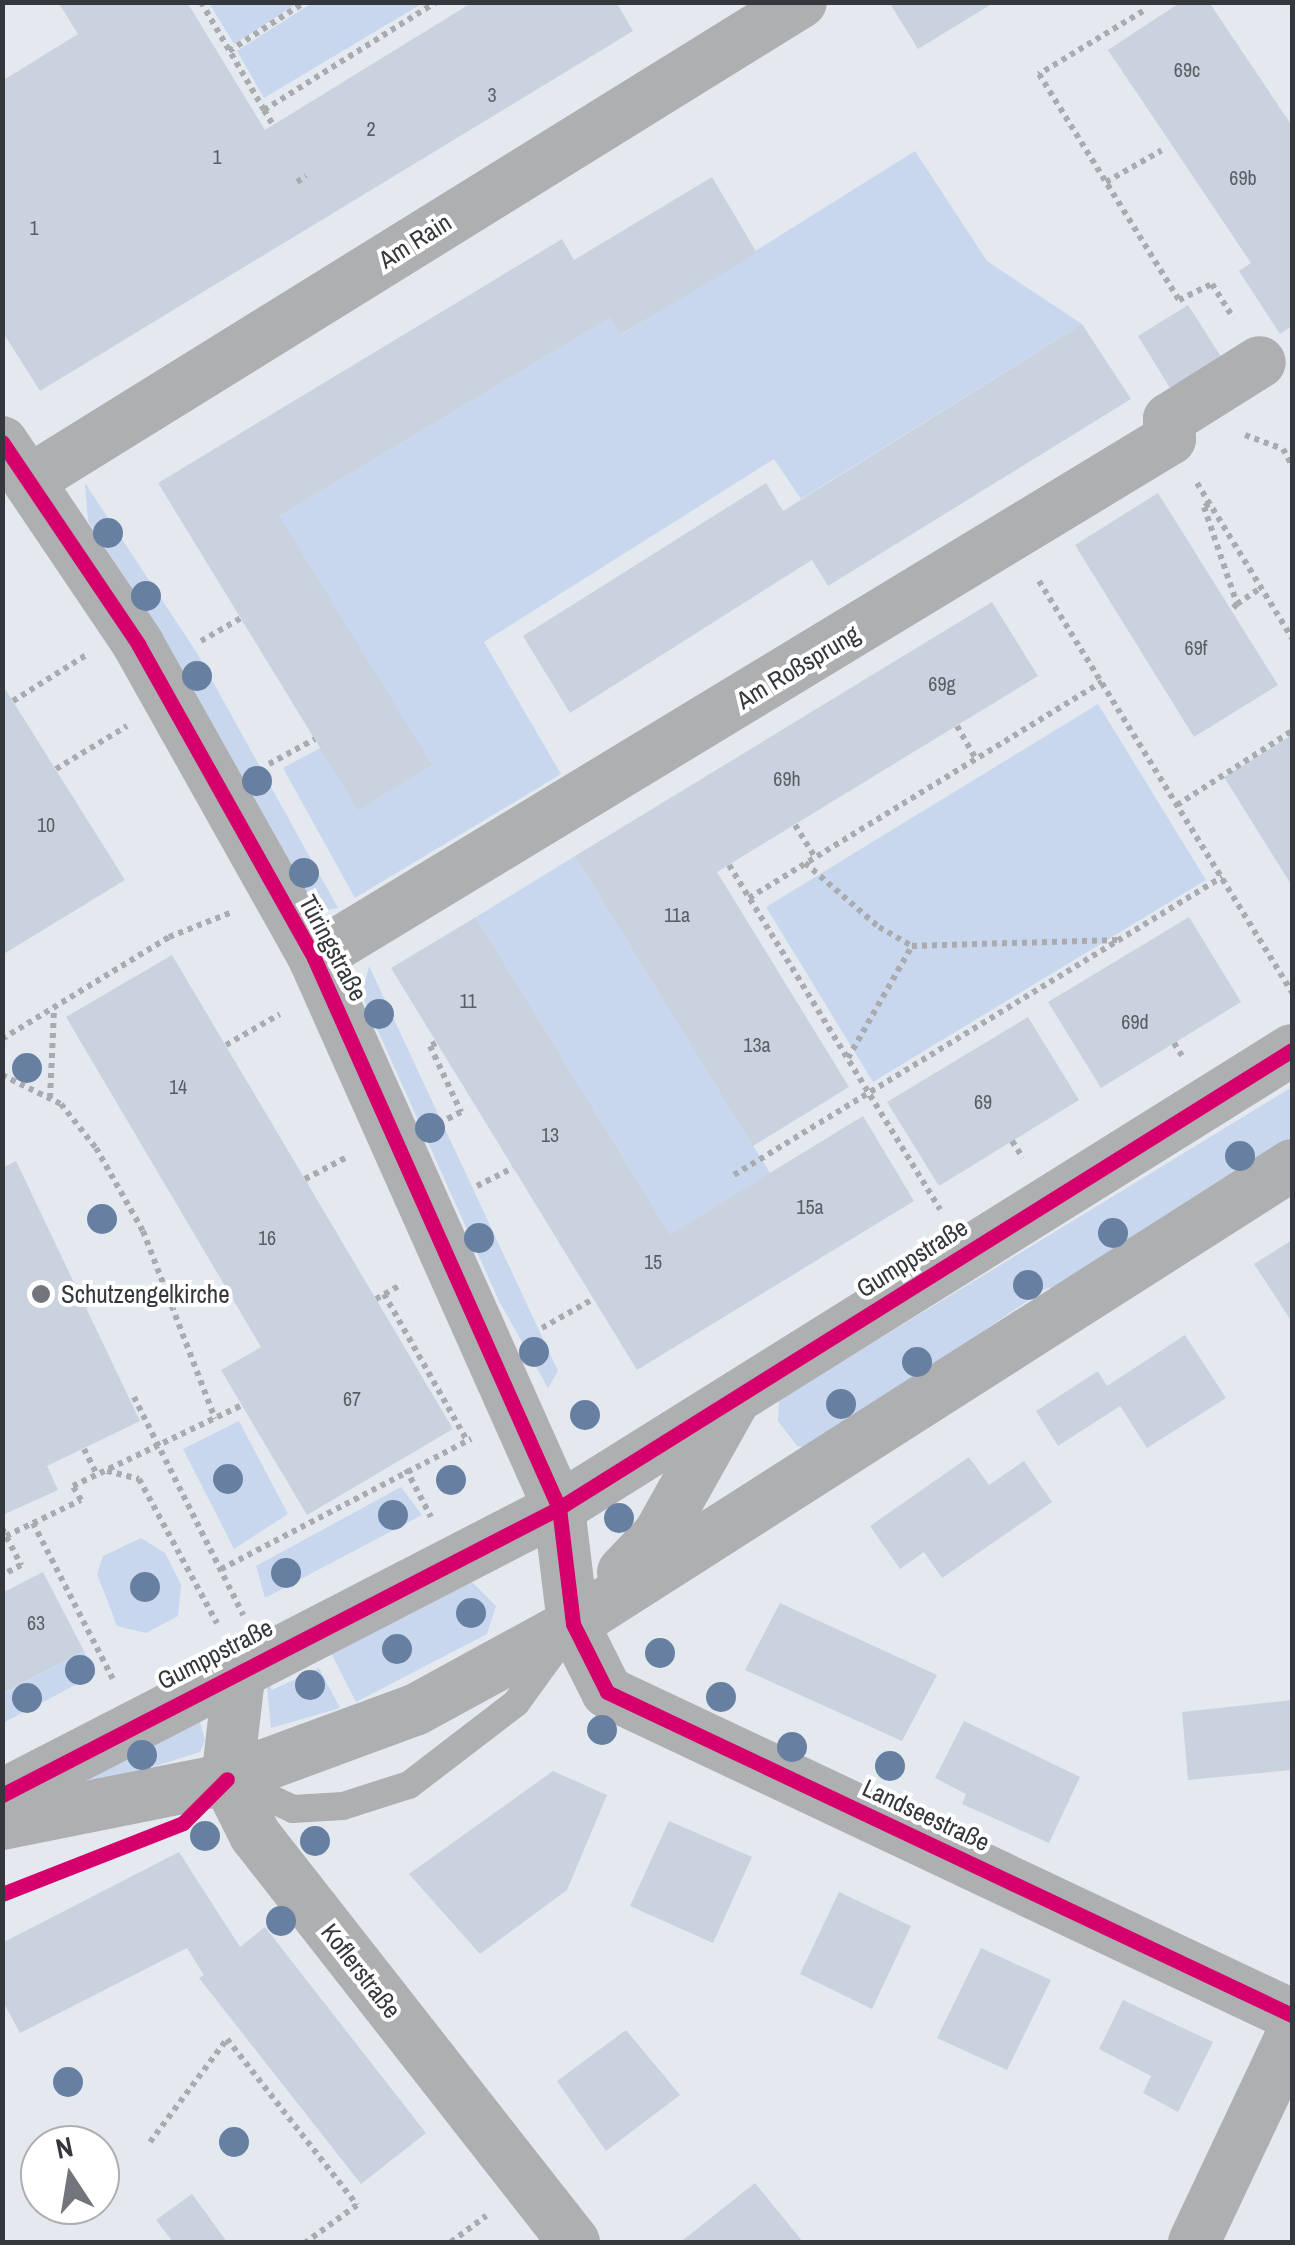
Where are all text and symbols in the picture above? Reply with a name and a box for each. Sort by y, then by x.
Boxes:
house number: 69c [1174,57,1200,81]
house number: 3 [487,82,497,106]
house number: 2 [366,116,376,140]
house number: 1 [212,144,222,168]
house number: 69b [1229,165,1257,189]
street label: Am Rain [373,207,457,275]
house number: 1 [29,215,39,239]
street label: Am Roßsprung [731,619,865,715]
house number: 69f [1185,635,1207,659]
house number: 69g [928,671,956,695]
house number: 69h [773,766,801,790]
house number: 10 [37,812,55,836]
street label: Türingstraße [293,890,373,1006]
house number: 11a [664,902,690,926]
house number: 11 [459,988,477,1012]
house number: 69d [1121,1009,1149,1033]
house number: 13a [743,1032,771,1056]
house number: 14 [169,1074,187,1098]
house number: 69 [974,1089,992,1113]
house number: 13 [541,1122,559,1146]
house number: 15a [796,1194,824,1218]
street label: Gumppstraße [851,1212,973,1304]
house number: 16 [258,1225,276,1249]
house number: 15 [644,1249,662,1273]
place label: Schutzengelkirche [61,1279,230,1309]
marker: Schutzengelkirche [30,1283,52,1305]
house number: 67 [343,1386,361,1410]
house number: 63 [27,1610,45,1634]
street label: Gumppstraße [152,1612,278,1696]
street label: Landseestraße [858,1773,994,1857]
street label: Koflerstraße [315,1918,407,2024]
north arrow [20,2125,120,2225]
text: N [52,2127,76,2168]

